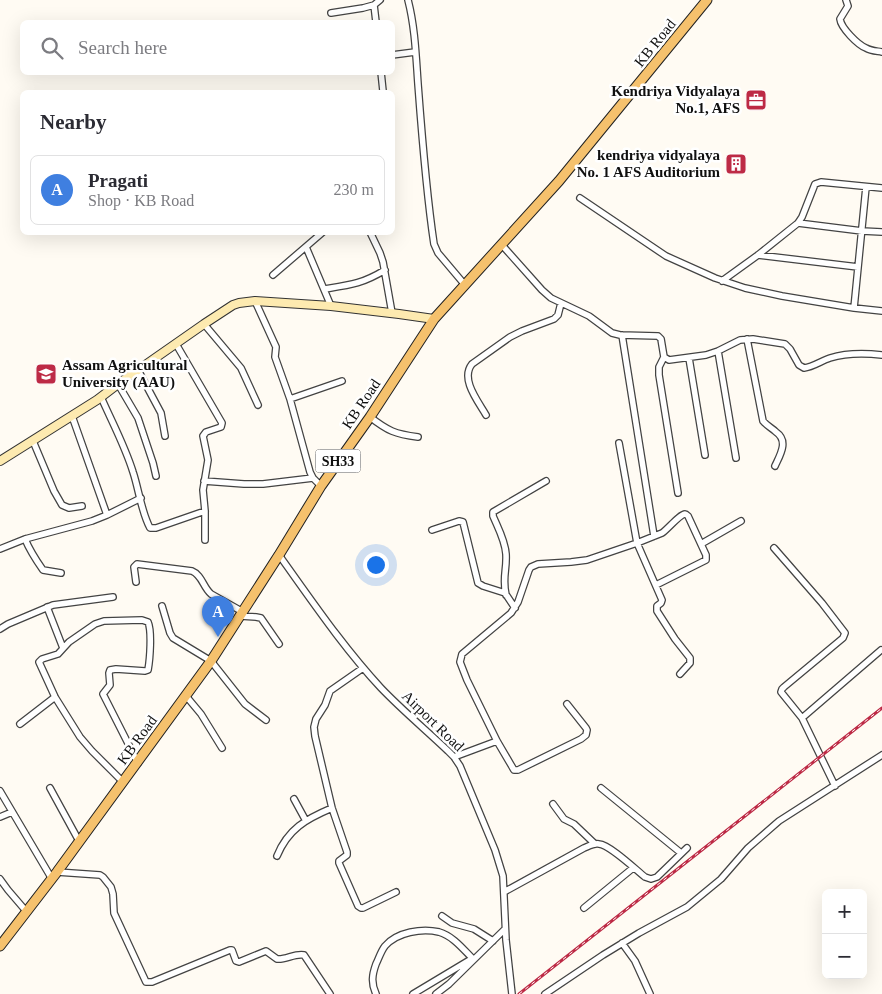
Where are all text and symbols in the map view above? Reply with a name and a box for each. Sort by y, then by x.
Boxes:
street label: KB Road [631,16,679,70]
search box [20,20,395,75]
icon: search [38,34,66,62]
text: Search here [78,37,167,58]
place label: Kendriya Vidyalaya No.1, AFS [611,83,740,116]
office icon: Kendriya Vidyalaya No.1, AFS [744,88,768,112]
text: Nearby [40,110,107,134]
place label: kendriya vidyalaya No. 1 AFS Auditorium [577,147,721,180]
building icon: kendriya vidyalaya No. 1 AFS Auditorium [724,152,748,176]
text: Pragati [88,170,148,191]
text: A [51,181,63,198]
text: 230 m [334,181,374,198]
text: Shop · KB Road [88,192,194,209]
place label: Assam Agricultural University (AAU) [62,357,187,391]
school or university icon: Assam Agricultural University (AAU) [34,362,58,386]
street label: KB Road [339,376,384,432]
road number: SH33 [316,450,360,472]
your location [363,552,389,578]
pin: A [202,596,234,637]
street label: Airport Road [399,688,468,755]
street label: KB Road [114,712,160,767]
map controls [822,889,867,979]
button: + [822,889,867,934]
button: − [822,934,867,979]

